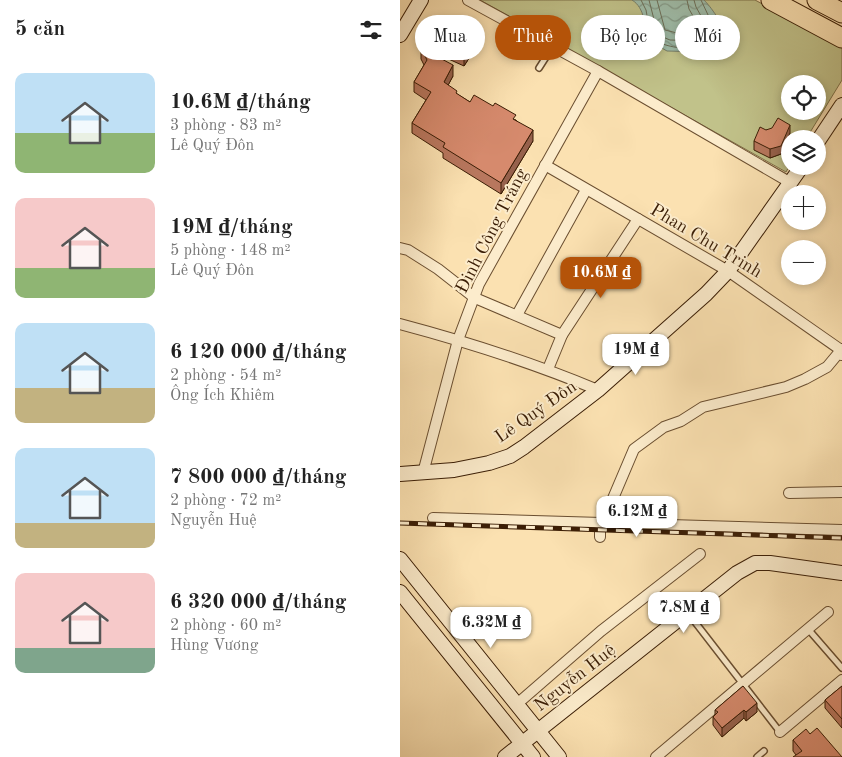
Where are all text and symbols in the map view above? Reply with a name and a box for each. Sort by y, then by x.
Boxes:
chip: Mua [415,15,485,60]
chip: Thuê [495,15,571,60]
chip: Bộ lọc [581,15,665,60]
chip: Mới [675,15,740,60]
icon: filters [357,16,385,44]
text: 5 căn [15,19,65,40]
map controls [781,75,826,285]
button: locate [781,75,826,120]
text: 10.6M ₫/tháng [170,92,311,113]
icon: home [55,93,115,153]
text: 3 phòng · 83 m² [170,118,281,134]
button: layers [781,130,826,175]
text: Lê Quý Đôn [170,138,254,154]
street label: Đinh Công Tráng [453,166,531,296]
button: + [781,185,826,230]
street label: Phan Chu Trinh [647,201,765,281]
text: 19M ₫/tháng [170,217,293,238]
icon: home [55,218,115,278]
button: − [781,240,826,285]
text: 5 phòng · 148 m² [170,243,291,259]
pin: 10.6M ₫ [555,256,647,299]
text: Lê Quý Đôn [170,263,254,279]
text: 10.6M ₫ [571,265,631,281]
pin: 19M ₫ [601,334,671,376]
text: 6 120 000 ₫/tháng [170,342,347,363]
text: 19M ₫ [613,342,659,358]
icon: home [55,343,115,403]
text: 2 phòng · 54 m² [170,368,281,384]
street label: Lê Quý Đôn [492,377,580,447]
text: Ông Ích Khiêm [170,388,275,404]
text: 7 800 000 ₫/tháng [170,467,347,488]
icon: home [55,468,115,528]
text: 2 phòng · 72 m² [170,493,281,509]
pin: 6.12M ₫ [591,496,683,538]
text: 6.12M ₫ [607,504,667,520]
text: Nguyễn Huệ [170,513,257,529]
text: 6 320 000 ₫/tháng [170,592,347,613]
pin: 7.8M ₫ [643,592,725,634]
icon: home [55,593,115,653]
text: 7.8M ₫ [659,600,709,616]
pin: 6.32M ₫ [445,606,537,649]
text: 6.32M ₫ [461,615,521,631]
text: 2 phòng · 60 m² [170,618,281,634]
text: Hùng Vương [170,638,258,654]
street label: Nguyễn Huệ [530,639,619,715]

